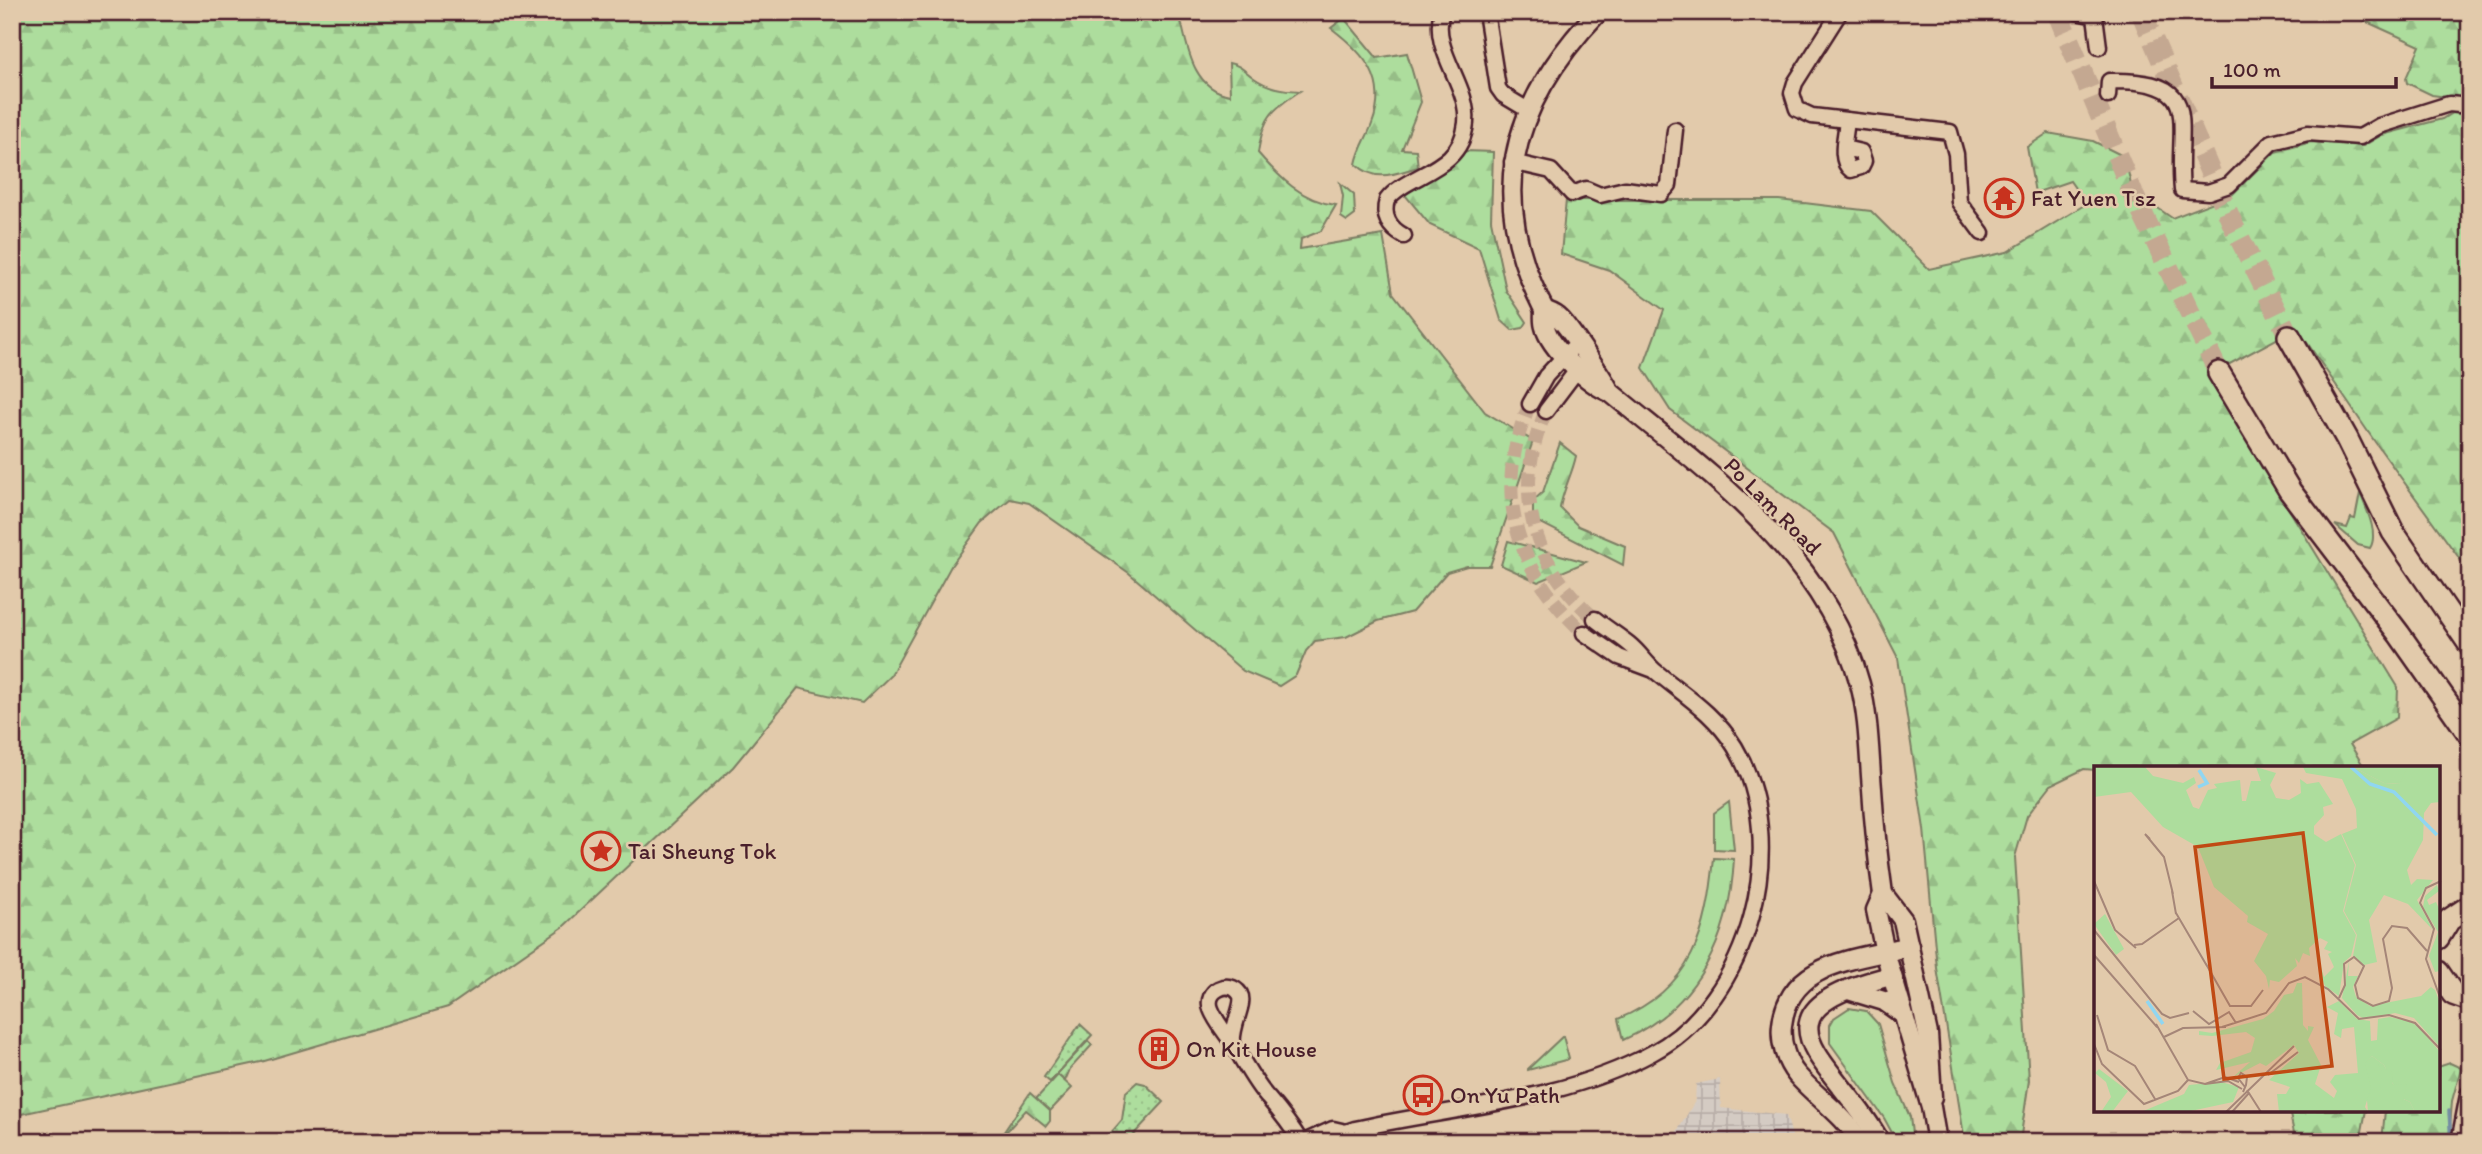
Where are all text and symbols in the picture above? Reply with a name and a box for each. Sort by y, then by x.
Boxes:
scale bar [2212,46,2396,90]
text: 100 m [2223,57,2281,82]
temple icon: Fat Yuen Tsz [1983,177,2025,219]
place label: Fat Yuen Tsz [2031,184,2156,212]
street label: Po Lam Road [1718,451,1828,561]
inset map [2094,766,2440,1112]
place icon: Tai Sheung Tok [580,830,622,872]
place label: Tai Sheung Tok [628,837,777,865]
building icon: On Kit House [1138,1028,1180,1070]
place label: On Kit House [1186,1035,1317,1063]
bus stop icon: On Yu Path [1402,1074,1444,1116]
place label: On Yu Path [1450,1081,1560,1109]

